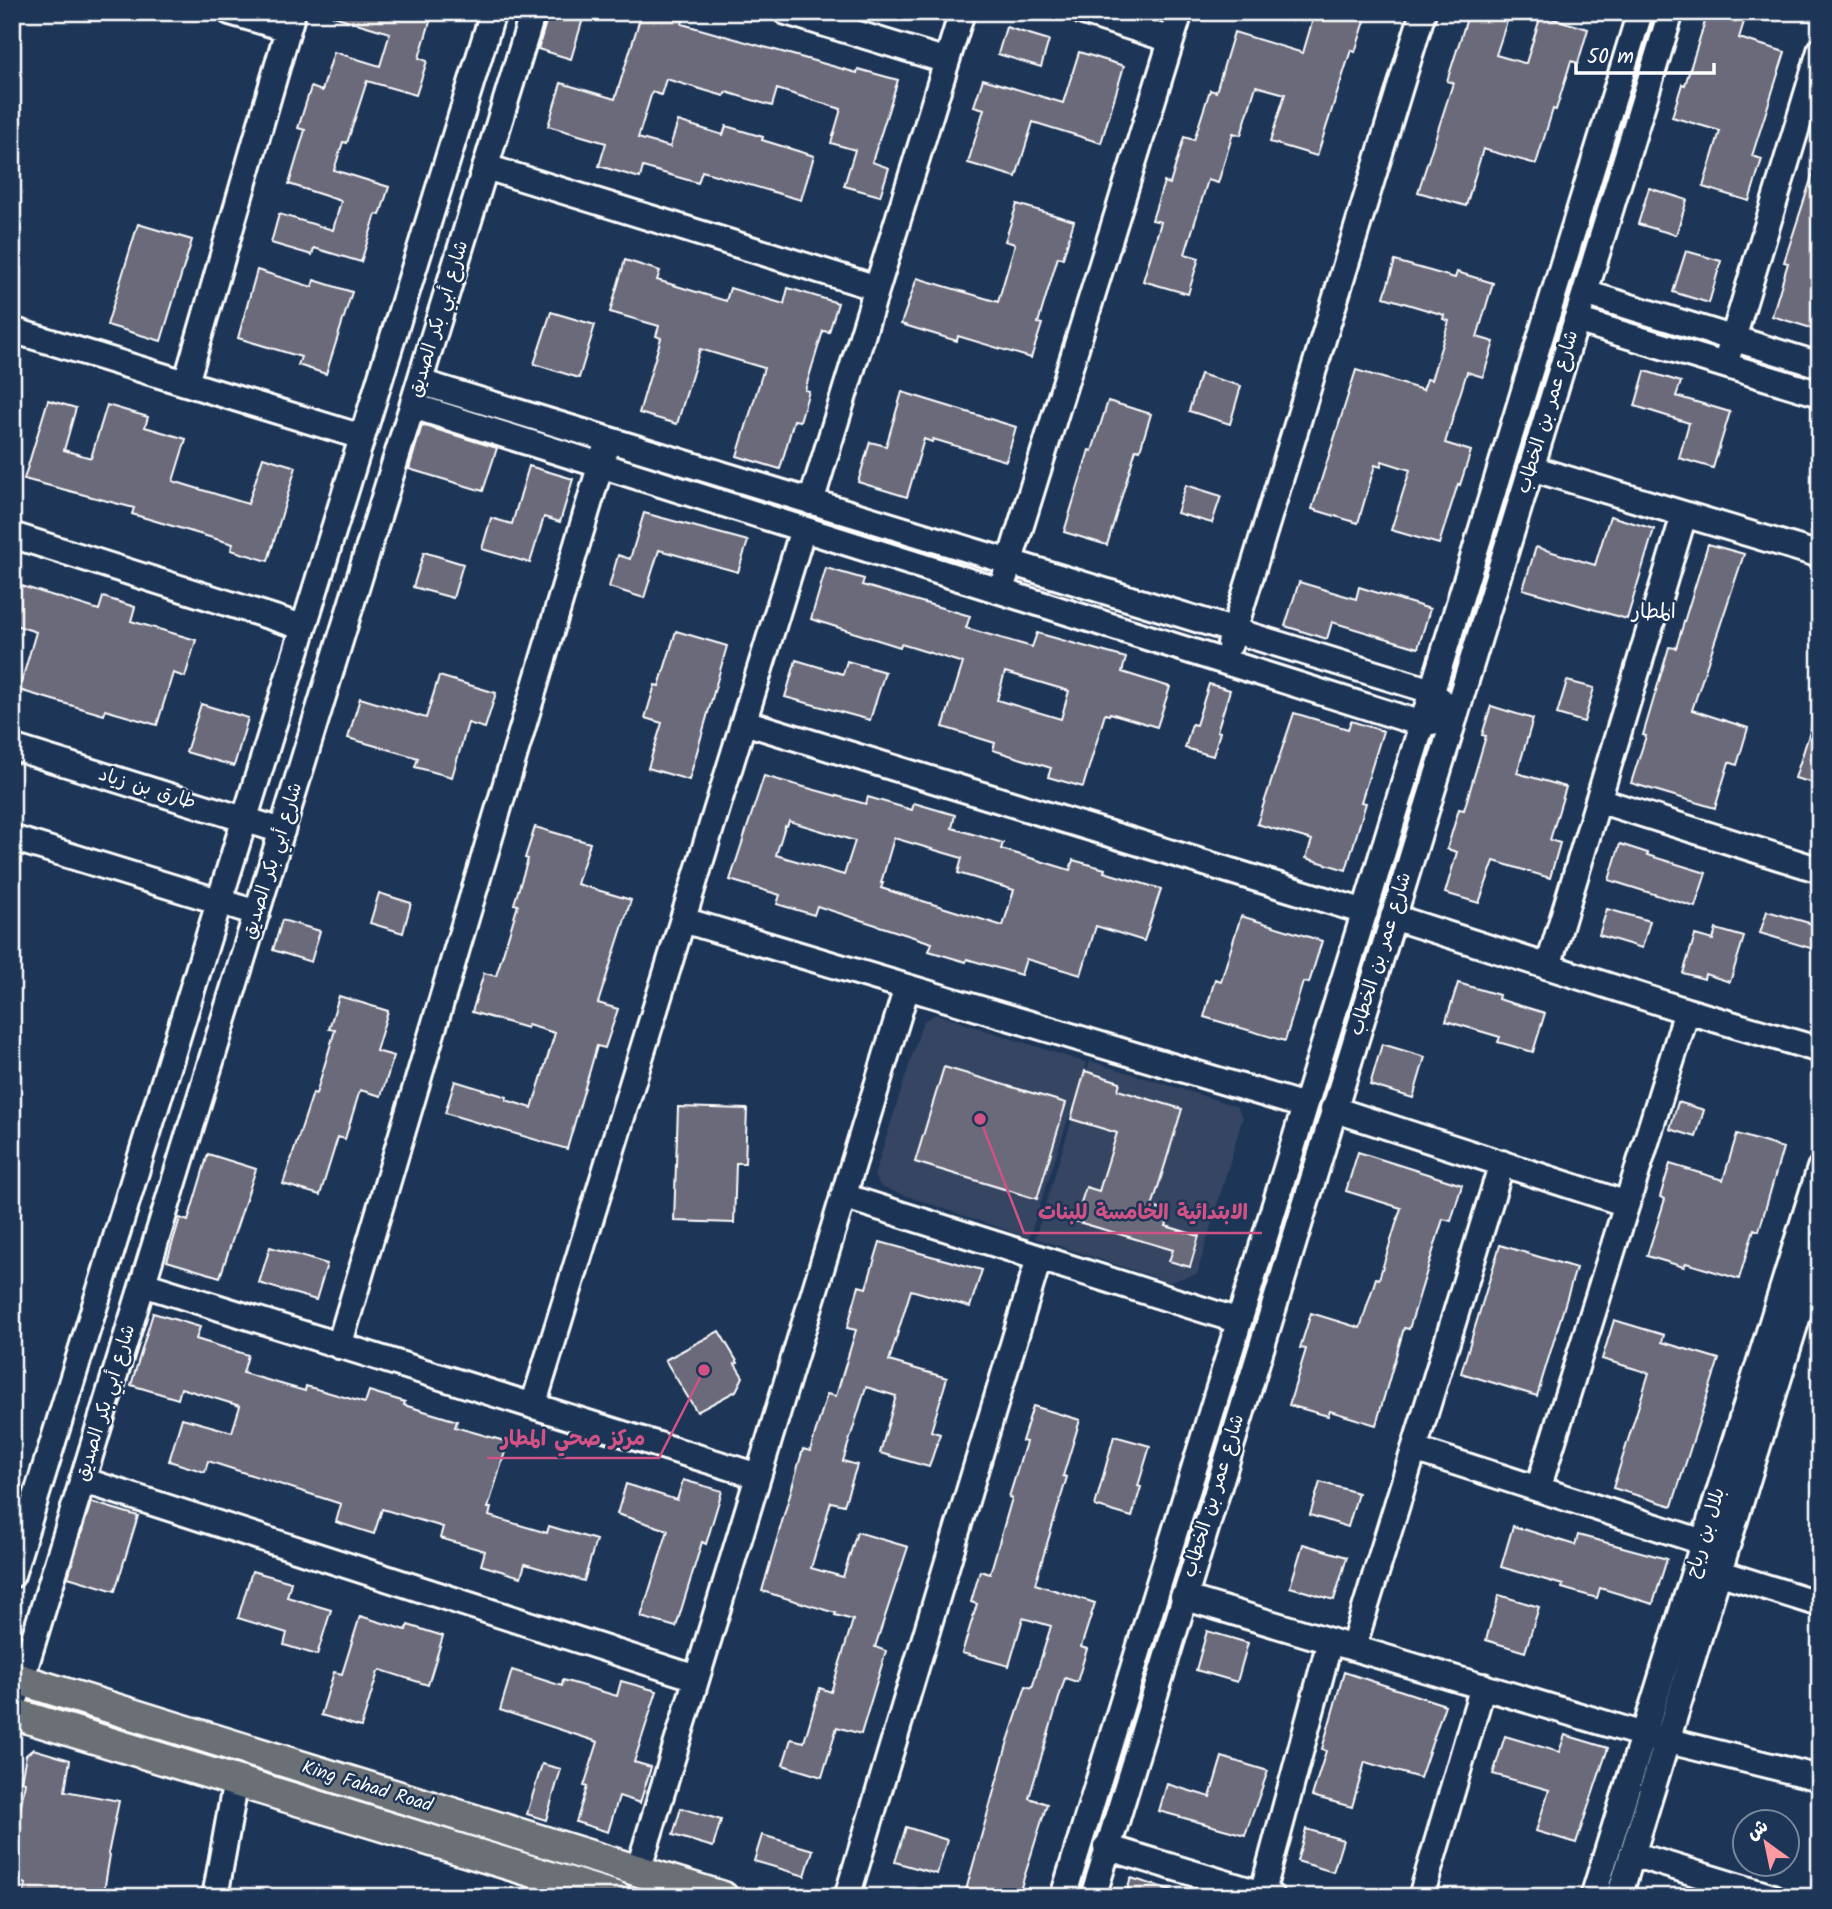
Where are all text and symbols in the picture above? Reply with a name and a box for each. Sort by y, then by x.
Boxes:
scale bar [1576,32,1715,76]
text: 50 m [1587,41,1634,74]
street label: شارع أبي بكر الصديق [401,237,477,401]
street label: شارع عمر بن الخطاب [1509,327,1587,497]
district label: المطار [1630,596,1676,629]
street label: طارق بن زياد [95,760,199,818]
street label: شارع أبي بكر الصديق [235,779,311,943]
street label: شارع عمر بن الخطاب [1342,869,1420,1039]
callout: الابتدائية الخامسة للبنات [1024,1191,1262,1233]
text: الابتدائية الخامسة للبنات [1038,1197,1248,1230]
street label: شارع أبي بكر الصديق [68,1321,144,1485]
street label: شارع عمر بن الخطاب [1175,1411,1253,1581]
callout: مركز صحي المطار [487,1416,659,1458]
text: مركز صحي المطار [499,1423,645,1457]
street label: بلال بن رباح [1678,1484,1734,1582]
street label: King Fahad Road [298,1753,437,1821]
north arrow [1730,1808,1800,1878]
text: ش [1741,1812,1775,1849]

